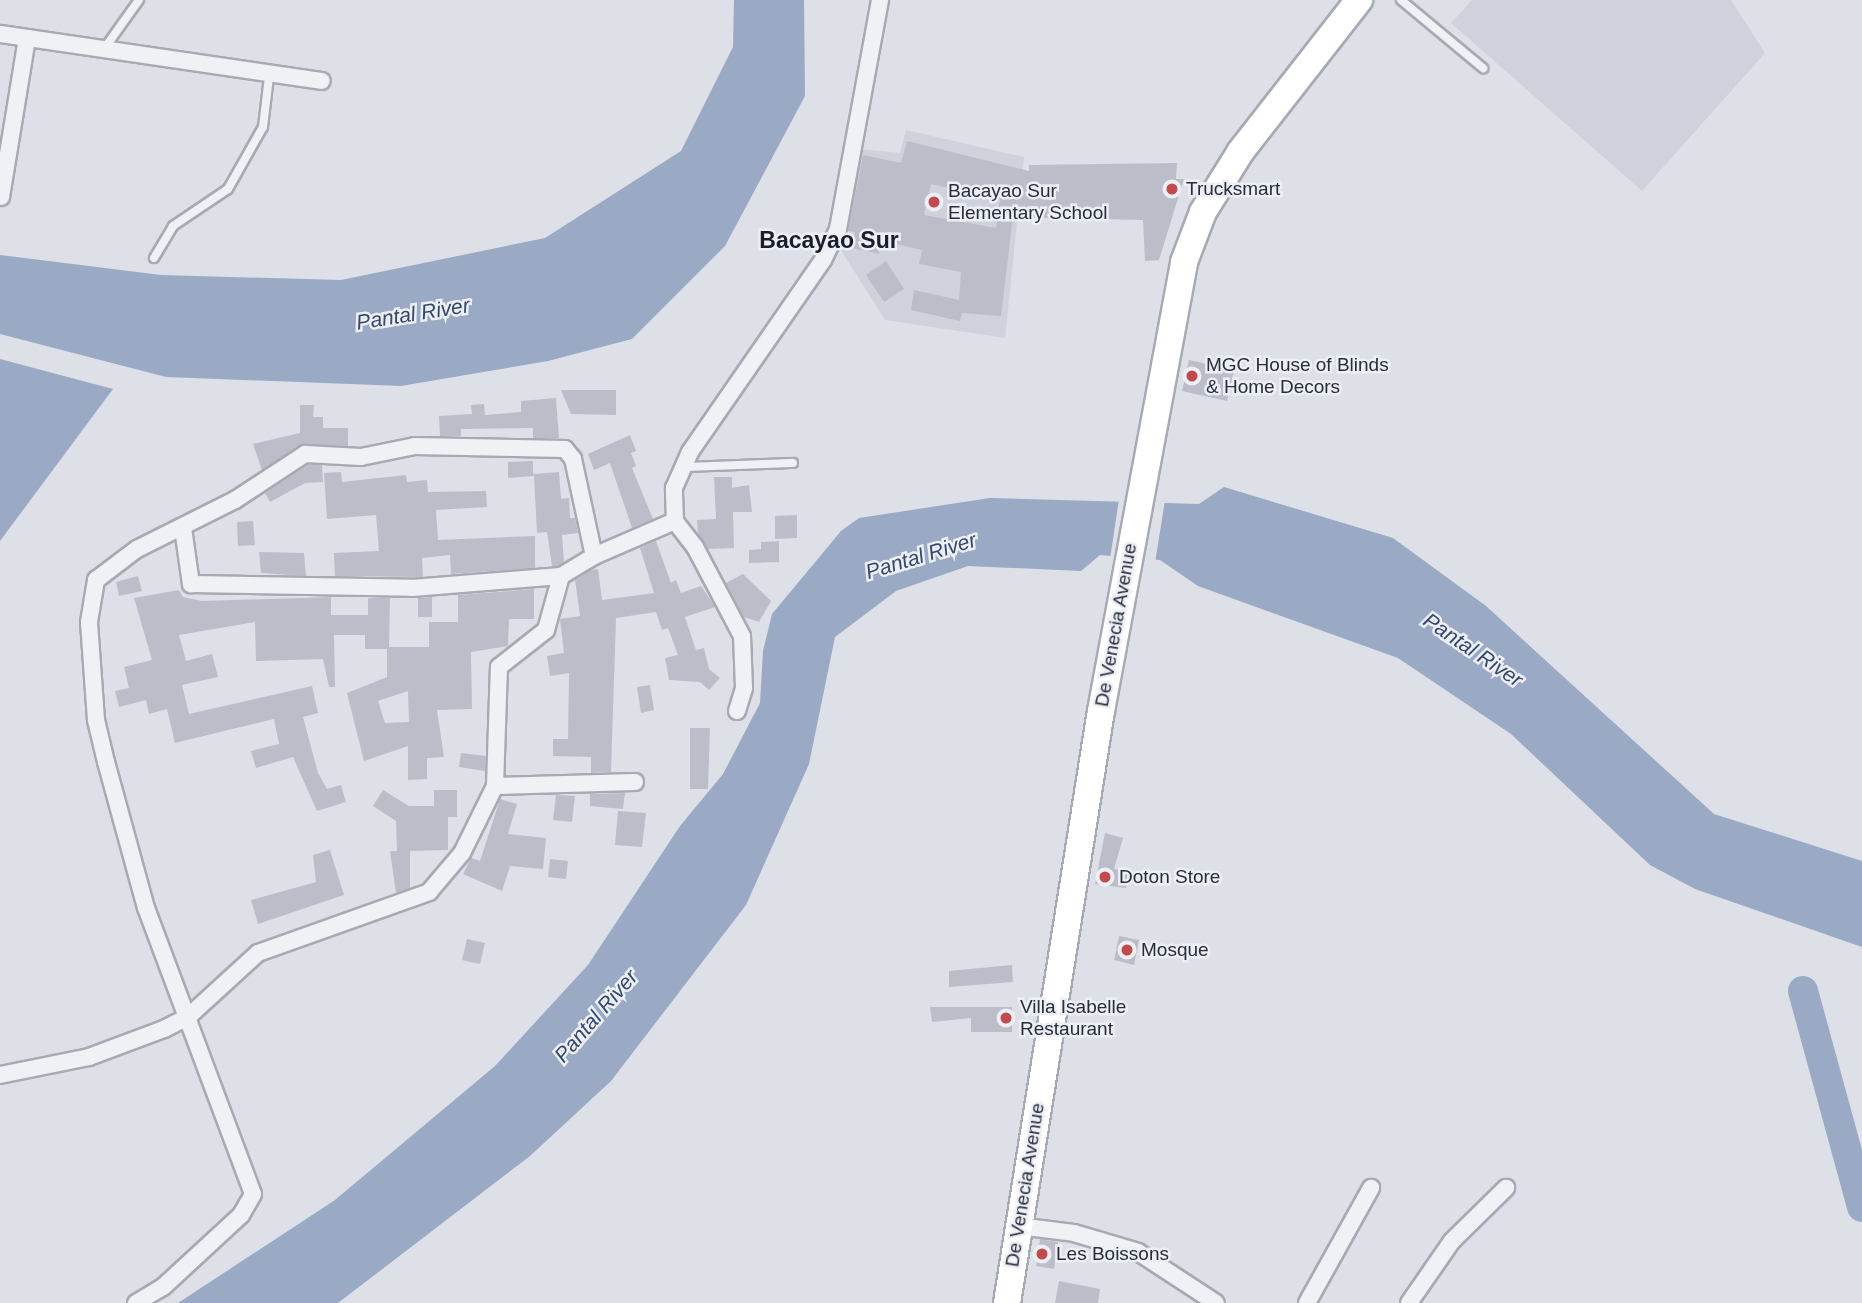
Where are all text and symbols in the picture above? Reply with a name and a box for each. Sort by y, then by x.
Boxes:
place label: Trucksmart [1186,178,1280,200]
place label: Bacayao Sur Elementary School [948,180,1107,224]
marker: Trucksmart [1164,181,1180,197]
marker: Bacayao Sur Elementary School [926,194,942,210]
district label: Bacayao Sur [759,226,899,254]
water label: Pantal River [355,293,471,335]
place label: MGC House of Blinds & Home Decors [1206,354,1389,398]
marker: MGC House of Blinds & Home Decors [1184,368,1200,384]
water label: Pantal River [863,527,979,585]
street label: De Venecia Avenue [1090,541,1142,709]
water label: Pantal River [1419,608,1527,692]
place label: Doton Store [1119,866,1220,888]
marker: Doton Store [1097,869,1113,885]
place label: Mosque [1141,939,1209,961]
marker: Mosque [1119,942,1135,958]
water label: Pantal River [549,965,643,1067]
place label: Villa Isabelle Restaurant [1020,996,1126,1040]
marker: Villa Isabelle Restaurant [998,1010,1014,1026]
street label: De Venecia Avenue [1001,1101,1049,1269]
place label: Les Boissons [1056,1243,1169,1265]
marker: Les Boissons [1034,1246,1050,1262]

